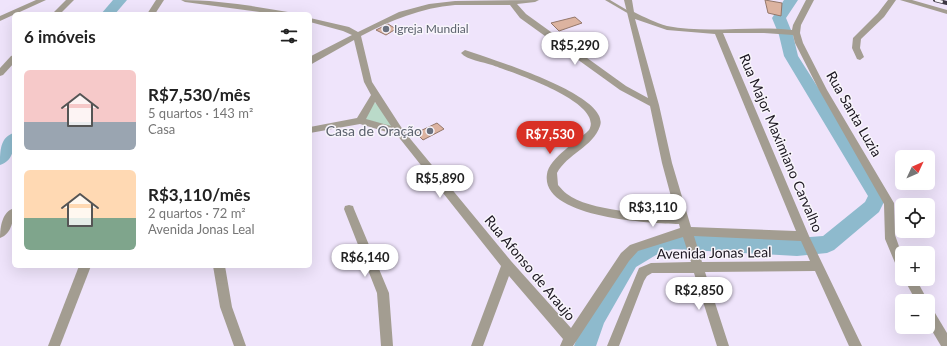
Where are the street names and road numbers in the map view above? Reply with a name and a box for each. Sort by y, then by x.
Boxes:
street label: Rua Major Maximiano Carvalho [736,51,827,235]
street label: Rua Santa Luzia [823,68,886,160]
street label: Rua Afonso de Araujo [481,212,579,324]
street label: Avenida Jonas Leal [656,243,772,262]

